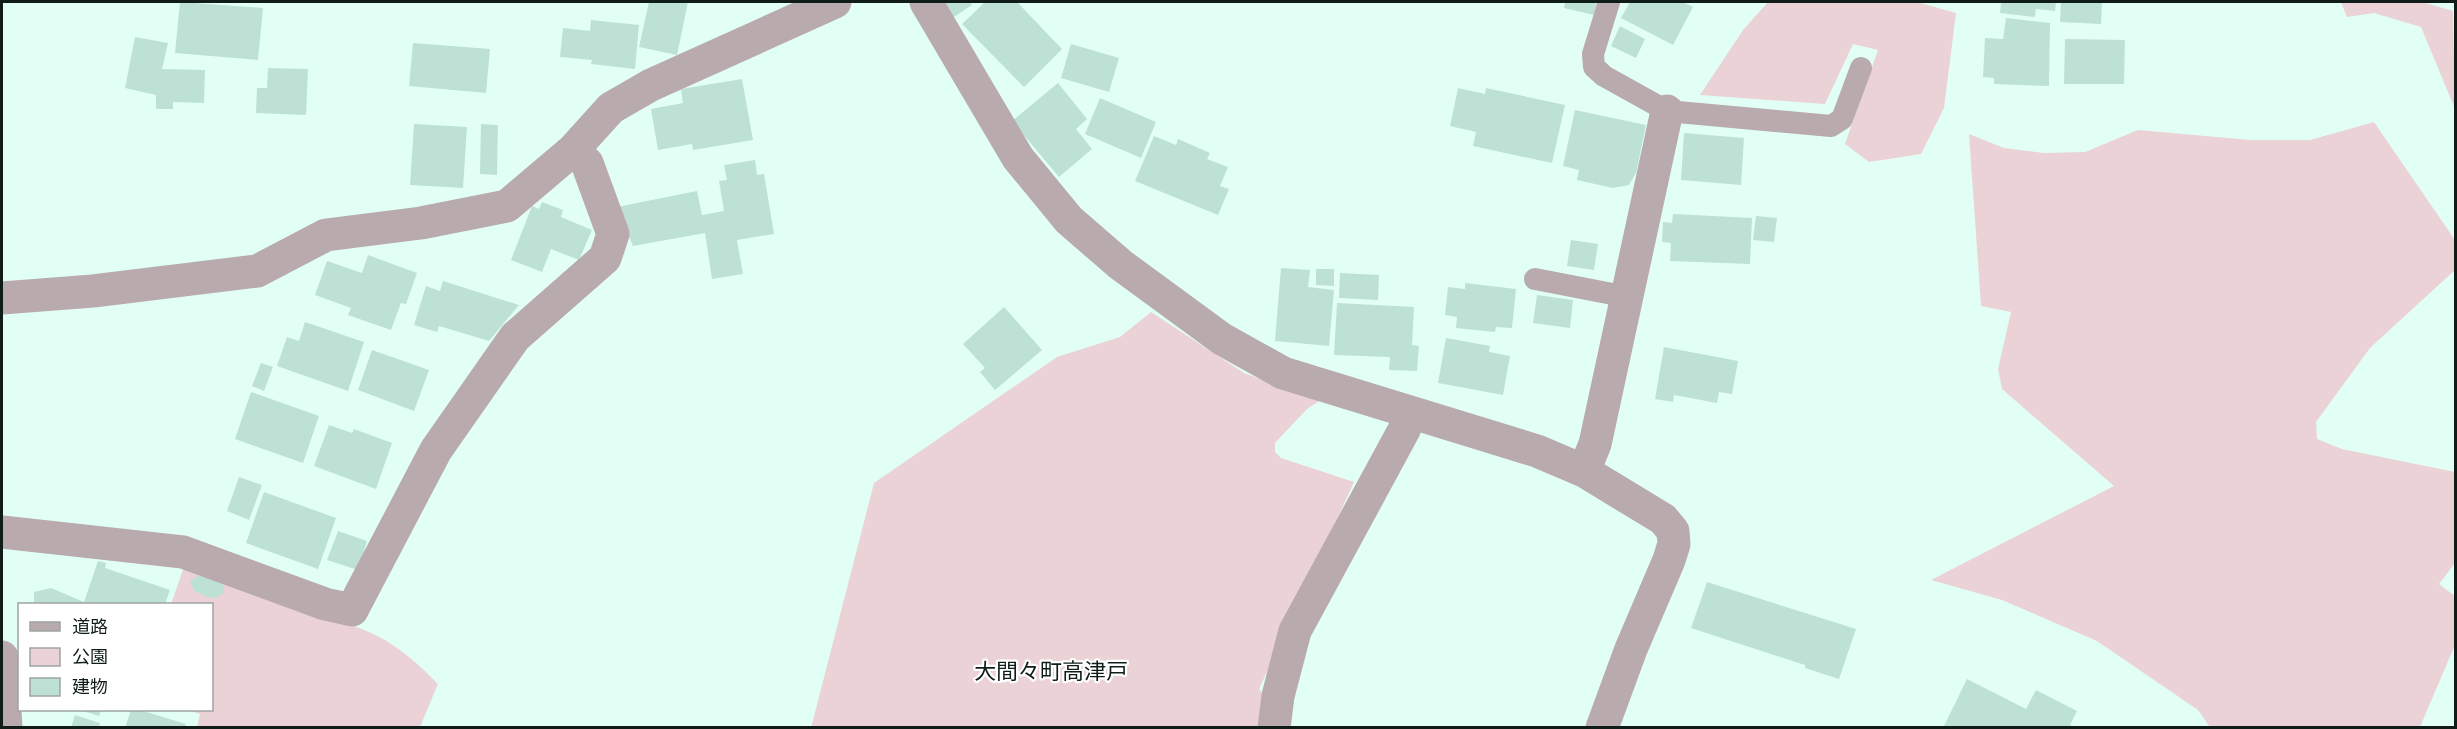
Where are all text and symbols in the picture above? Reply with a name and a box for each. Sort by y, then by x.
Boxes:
legend [18,603,213,711]
text: 道路 [72,612,108,638]
text: 公園 [72,642,108,668]
district label: 大間々町高津戸 [974,653,1128,685]
text: 建物 [72,672,108,698]

